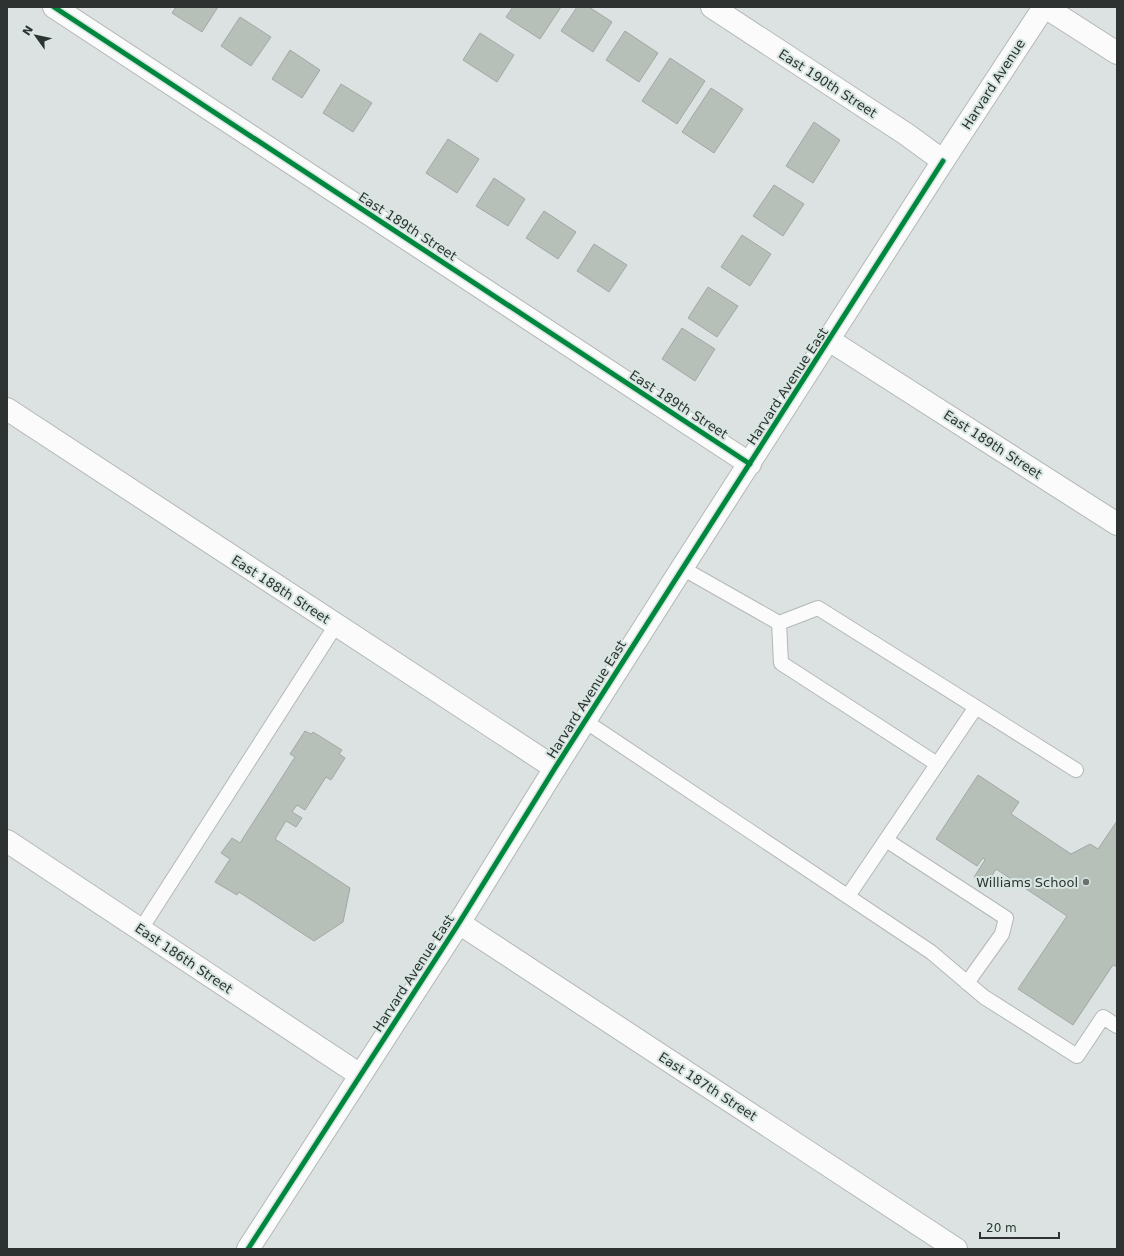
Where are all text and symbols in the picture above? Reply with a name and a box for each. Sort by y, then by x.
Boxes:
north arrow [16,16,56,56]
text: N [20,23,36,38]
street label: Harvard Avenue [959,36,1028,132]
street label: East 190th Street [776,46,880,121]
street label: East 189th Street [356,189,460,264]
street label: Harvard Avenue East [744,325,831,448]
street label: East 189th Street [627,367,731,442]
street label: East 189th Street [941,407,1045,482]
street label: East 188th Street [229,552,333,627]
street label: Harvard Avenue East [544,637,629,761]
place label: Williams School [976,875,1078,890]
marker: Williams School [1081,877,1091,887]
street label: Harvard Avenue East [370,912,457,1035]
street label: East 186th Street [132,920,235,996]
street label: East 187th Street [656,1049,760,1124]
scale bar [980,1214,1059,1240]
text: 20 m [986,1221,1017,1235]

